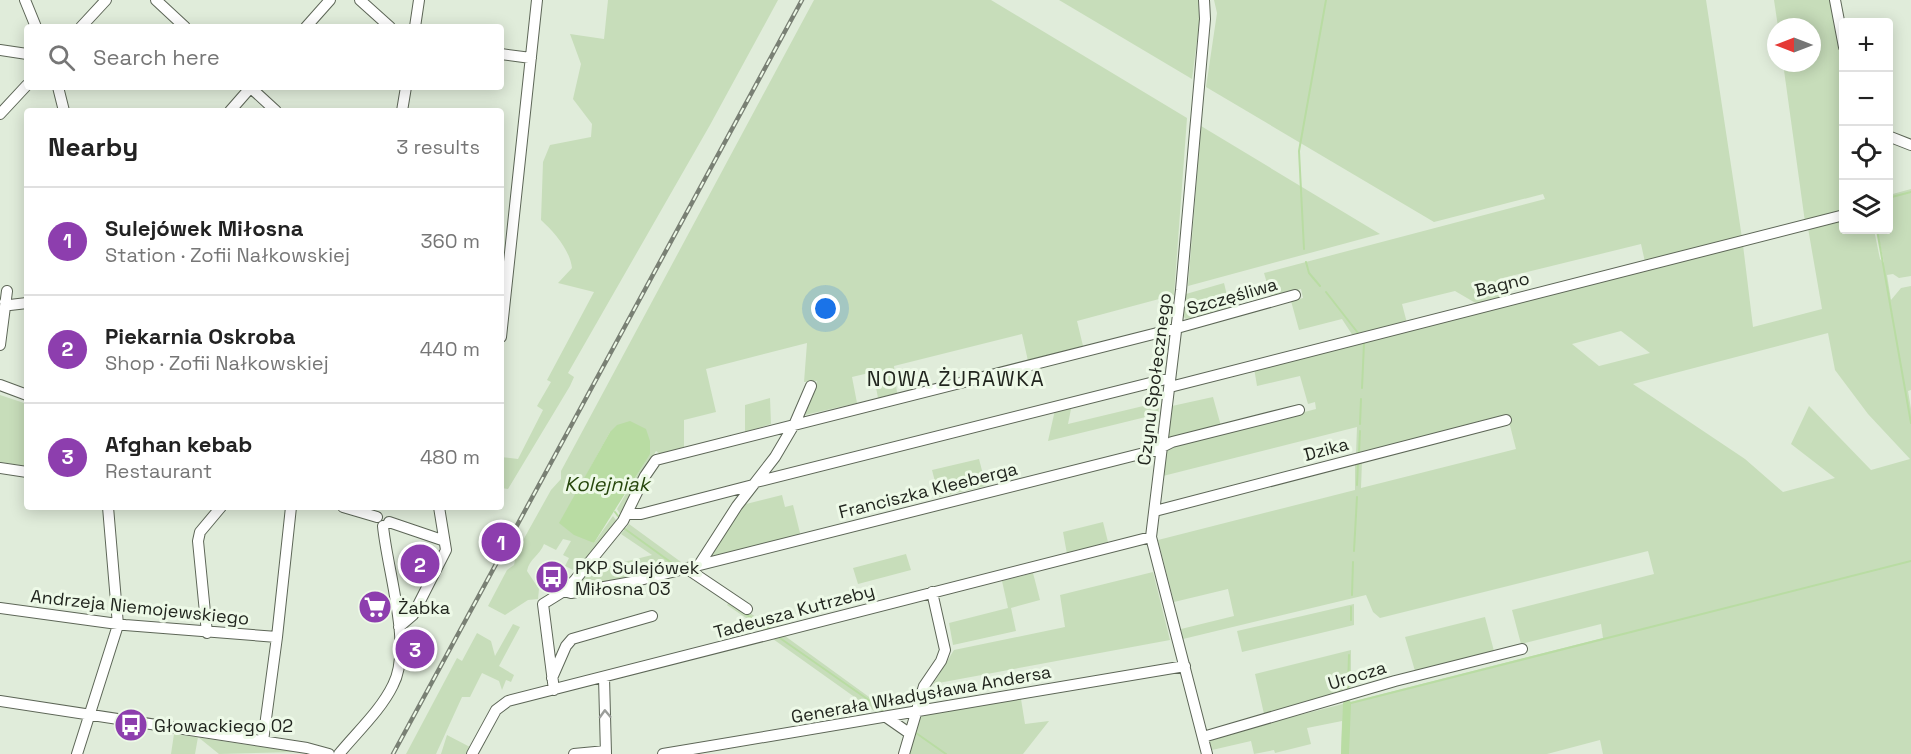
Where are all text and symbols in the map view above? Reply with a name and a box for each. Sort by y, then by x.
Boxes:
north arrow [1767,18,1821,72]
map controls [1839,18,1893,234]
button: + [1839,18,1893,72]
search box [24,24,504,90]
icon: search [45,41,78,74]
text: Search here [93,43,220,71]
button: − [1839,72,1893,126]
button: locate [1839,126,1893,180]
text: Nearby [48,130,138,164]
text: 3 results [396,134,480,160]
button: layers [1839,180,1893,234]
text: Sulejówek Miłosna [105,214,303,242]
text: 1 [63,228,72,254]
text: 360 m [421,228,480,254]
text: Station · Zofii Nałkowskiej [105,242,350,268]
street label: Bagno [1472,266,1532,302]
street label: Szczęśliwa [1184,272,1280,320]
street label: Czynu Społecznego [1132,291,1176,467]
your location [811,294,840,323]
text: Piekarnia Oskroba [105,322,296,350]
text: 2 [62,336,73,362]
text: 440 m [420,336,480,362]
text: Shop · Zofii Nałkowskiej [105,350,329,376]
district label: NOWA ŻURAWKA [867,365,1045,392]
text: Afghan kebab [105,430,252,458]
street label: Dzika [1301,432,1351,466]
text: 3 [61,444,74,470]
text: 480 m [420,444,480,470]
street label: Franciszka Kleeberga [836,457,1020,523]
text: Restaurant [105,458,212,484]
water label: Kolejniak [564,471,652,497]
pin: 1 [482,520,520,564]
pin: 2 [400,542,440,586]
place label: PKP Sulejówek Miłosna 03 [575,556,700,600]
bus stop icon: PKP Sulejówek Miłosna 03 [534,559,570,595]
street label: Tadeusza Kutrzeby [711,578,877,644]
street label: Andrzeja Niemojewskiego [30,584,250,630]
supermarket icon: Żabka [357,589,393,625]
place label: Żabka [398,596,450,619]
pin: 3 [396,626,434,672]
street label: Urocza [1325,655,1389,695]
street label: Generała Władysława Andersa [789,660,1053,728]
bus stop icon: Głowackiego 02 [113,707,149,743]
one-way arrow [599,710,611,719]
place label: Głowackiego 02 [154,714,293,737]

